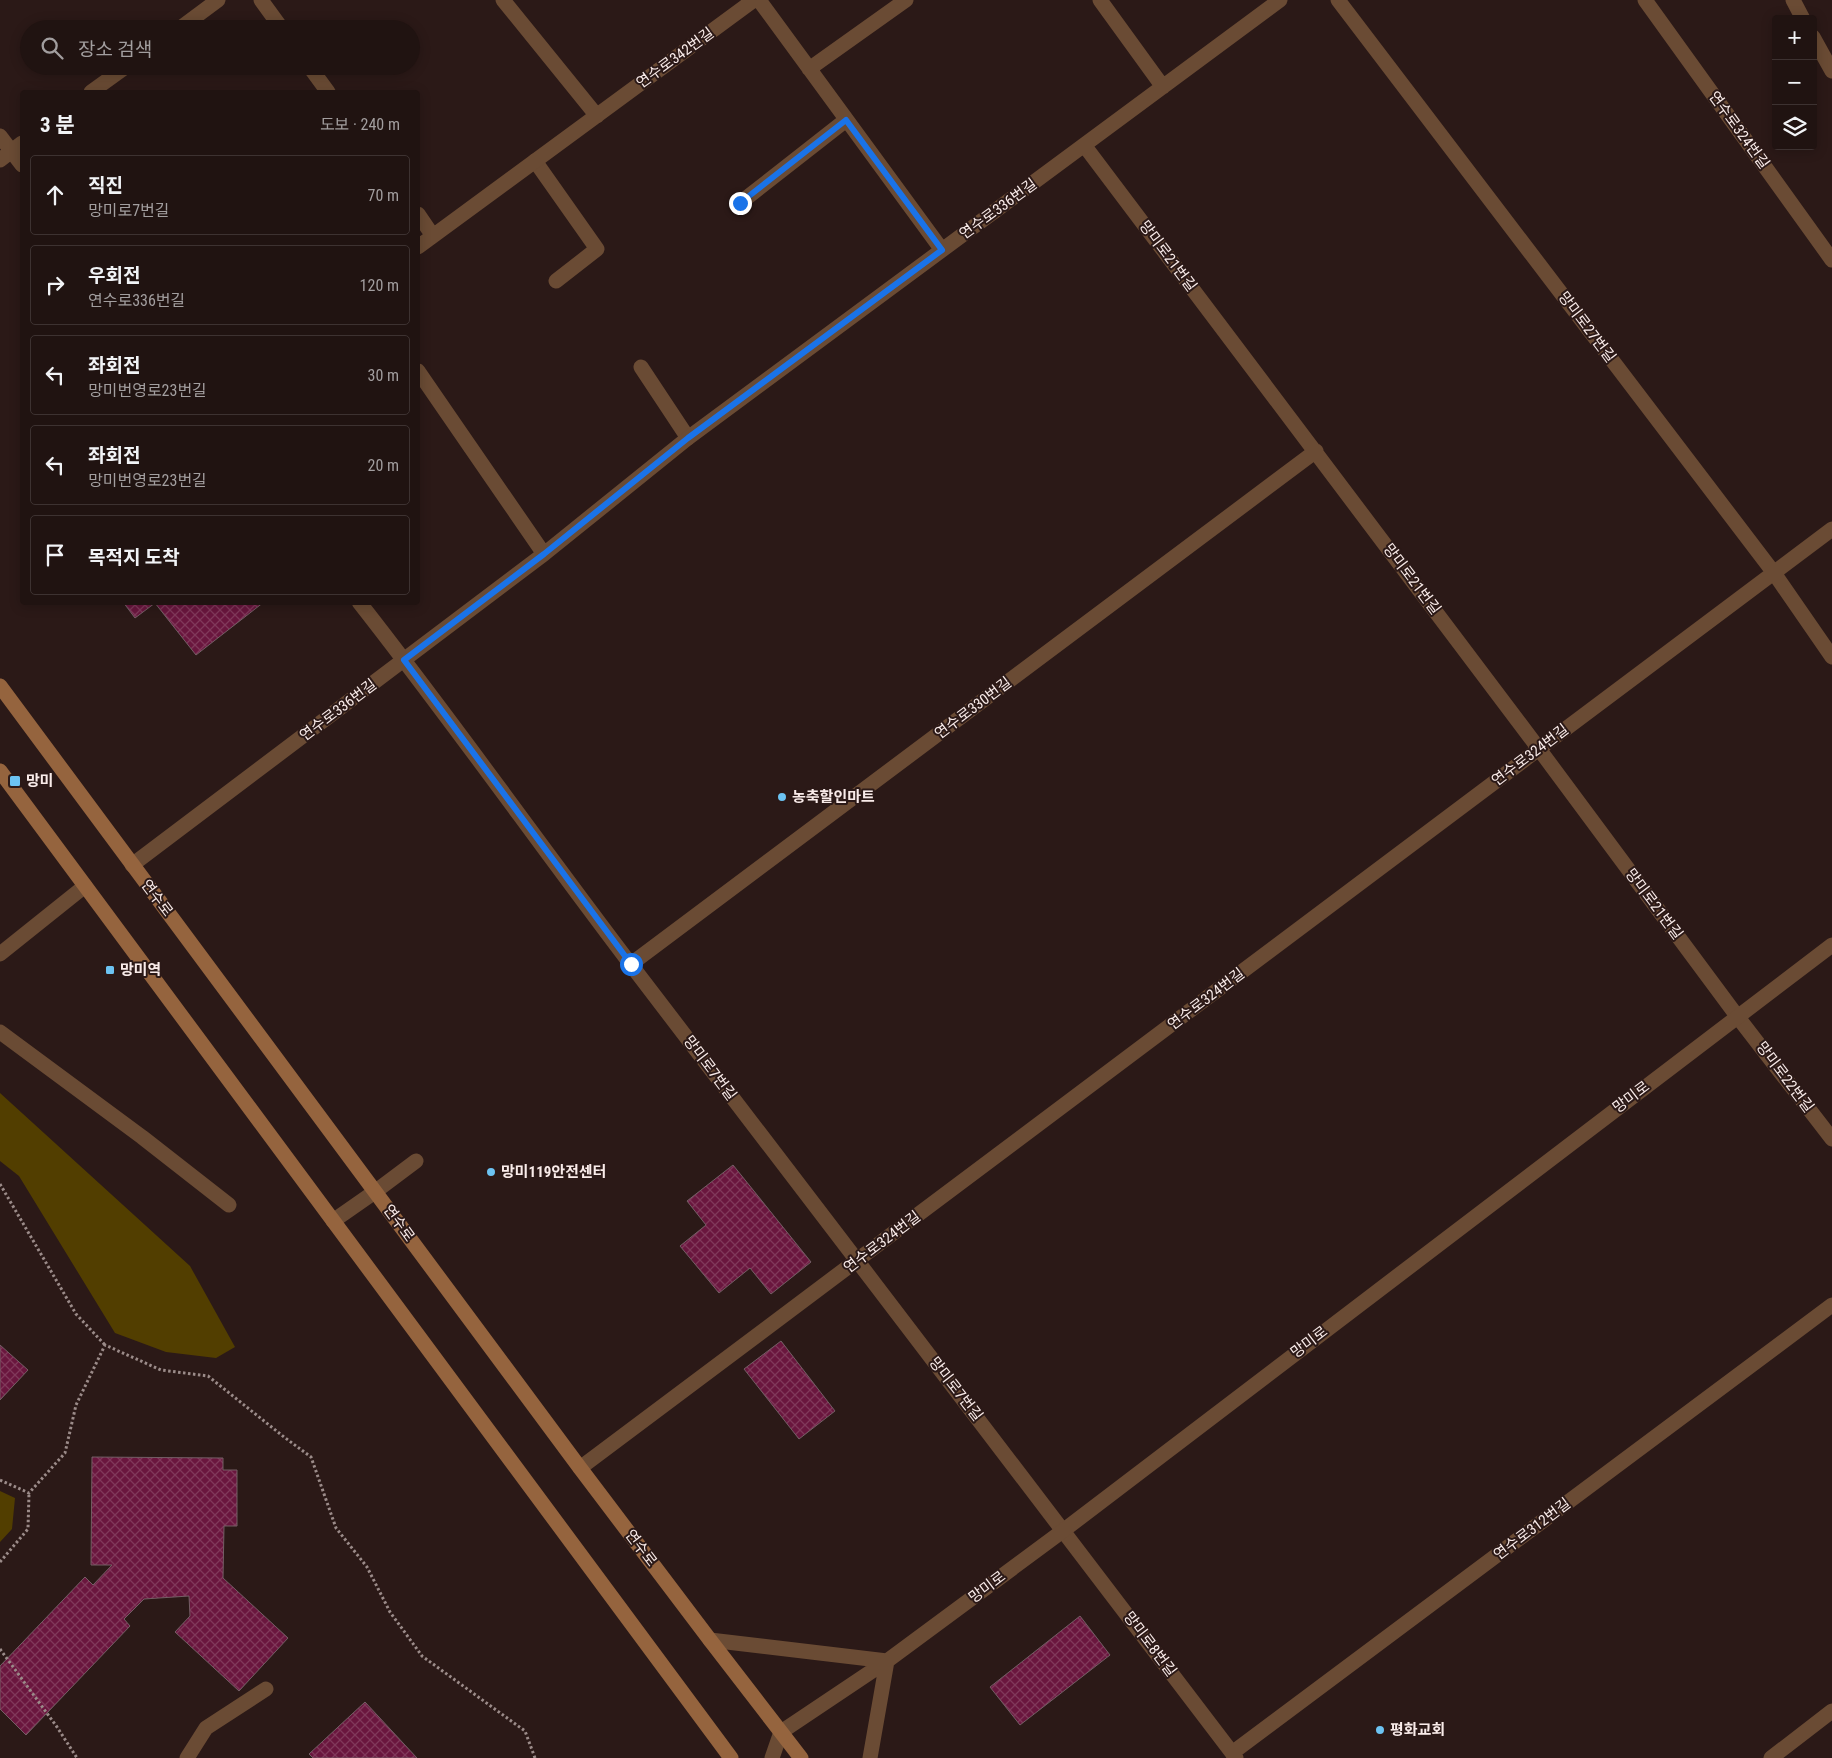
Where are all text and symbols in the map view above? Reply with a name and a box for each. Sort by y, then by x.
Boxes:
map controls [1772,15,1817,150]
button: + [1772,15,1817,60]
search box [20,20,420,75]
street label: 연수로342번길 [633,24,717,92]
icon: search [38,34,66,62]
text: 장소 검색 [78,38,152,61]
button: − [1772,60,1817,105]
street label: 연수로324번길 [1705,88,1773,172]
button: layers [1772,105,1817,150]
text: 3 분 [40,113,75,137]
text: 도보 · 240 m [320,115,400,134]
text: 직진 [88,174,123,197]
street label: 연수로336번길 [956,175,1040,243]
icon: ahead [41,181,69,209]
text: 70 m [367,186,399,205]
route end [729,192,752,215]
text: 망미로7번길 [88,201,170,220]
street label: 망미로21번길 [1136,217,1200,295]
text: 우회전 [88,264,140,287]
icon: right [41,271,69,299]
text: 120 m [360,276,399,295]
street label: 망미로27번길 [1555,288,1619,366]
text: 연수로336번길 [88,291,185,310]
text: 좌회전 [88,354,140,377]
icon: left [41,361,69,389]
text: 30 m [367,366,399,385]
text: 망미번영로23번길 [88,381,207,400]
text: 좌회전 [88,444,140,467]
icon: left [41,451,69,479]
text: 20 m [367,456,399,475]
text: 망미번영로23번길 [88,471,207,490]
street label: 망미로21번길 [1380,540,1444,618]
icon: arrive [41,541,69,569]
text: 목적지 도착 [88,546,180,569]
street label: 연수로330번길 [931,673,1015,743]
street label: 연수로336번길 [296,675,380,745]
street label: 연수로324번길 [1488,720,1572,790]
place label: 망미 [26,772,54,790]
marker: 망미 [8,774,22,788]
place label: 농축할인마트 [792,788,875,806]
marker: 농축할인마트 [776,791,788,803]
street label: 망미로21번길 [1622,865,1686,943]
street label: 연수로 [137,876,177,920]
route start [620,953,643,976]
place label: 망미역 [120,961,161,979]
marker: 망미역 [104,964,116,976]
street label: 연수로324번길 [1164,964,1248,1034]
street label: 망미로7번길 [680,1032,740,1104]
street label: 망미로22번길 [1753,1038,1817,1116]
street label: 망미로 [1609,1077,1653,1117]
place label: 망미119안전센터 [501,1163,607,1181]
marker: 망미119안전센터 [485,1166,497,1178]
street label: 연수로 [380,1201,418,1245]
street label: 연수로324번길 [840,1207,924,1277]
street label: 망미로 [1287,1322,1331,1362]
street label: 망미로7번길 [925,1353,987,1425]
street label: 연수로312번길 [1490,1494,1574,1564]
street label: 연수로 [621,1526,661,1570]
street label: 망미로 [965,1567,1009,1607]
street label: 망미로8번길 [1120,1608,1180,1680]
place label: 평화교회 [1390,1721,1445,1739]
marker: 평화교회 [1374,1724,1386,1736]

